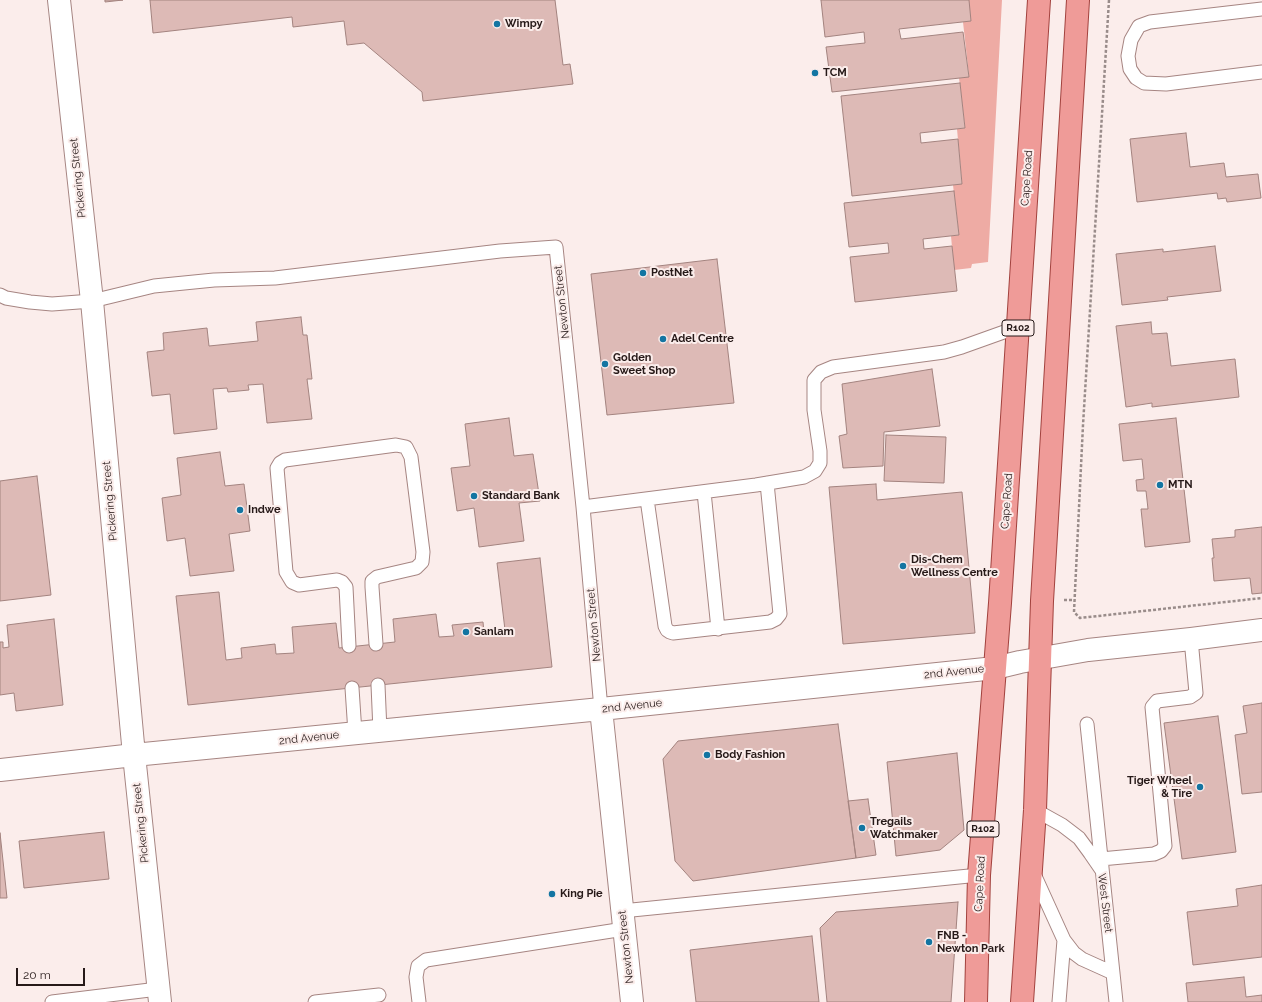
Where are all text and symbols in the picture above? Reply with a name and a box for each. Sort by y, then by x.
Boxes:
place label: Wimpy [505,17,542,31]
marker: Wimpy [492,19,502,29]
place label: TCM [823,66,847,80]
marker: TCM [810,68,820,78]
street label: Pickering Street [67,138,89,218]
street label: Cape Road [1018,150,1036,206]
street label: Newton Street [552,265,572,339]
place label: PostNet [651,266,693,280]
marker: PostNet [638,268,648,278]
road number: R102 [1002,320,1034,336]
place label: Adel Centre [671,332,734,346]
marker: Adel Centre [658,334,668,344]
place label: Golden Sweet Shop [613,351,676,377]
marker: Golden Sweet Shop [600,359,610,369]
street label: Pickering Street [100,461,120,541]
street label: Cape Road [998,473,1016,529]
place label: MTN [1168,478,1193,492]
marker: MTN [1155,480,1165,490]
place label: Standard Bank [482,489,560,503]
marker: Standard Bank [469,491,479,501]
place label: Indwe [248,503,280,517]
marker: Indwe [235,505,245,515]
place label: Dis-Chem Wellness Centre [911,553,998,579]
marker: Dis-Chem Wellness Centre [898,561,908,571]
street label: Newton Street [584,588,604,662]
place label: Sanlam [474,625,514,639]
marker: Sanlam [461,627,471,637]
street label: 2nd Avenue [923,662,985,682]
street label: 2nd Avenue [601,696,663,716]
street label: 2nd Avenue [278,728,340,748]
place label: Body Fashion [715,748,785,762]
marker: Body Fashion [702,750,712,760]
place label: Tiger Wheel & Tire [1127,774,1192,800]
marker: Tiger Wheel & Tire [1195,782,1205,792]
street label: Pickering Street [130,783,152,863]
place label: Tregails Watchmaker [870,815,937,841]
road number: R102 [967,821,999,837]
marker: Tregails Watchmaker [857,823,867,833]
street label: Cape Road [972,856,988,912]
street label: West Street [1095,873,1115,933]
place label: King Pie [560,887,603,901]
marker: King Pie [547,889,557,899]
street label: Newton Street [616,910,636,984]
place label: FNB - Newton Park [937,929,1005,955]
marker: FNB - Newton Park [924,937,934,947]
scale bar [18,960,87,986]
text: 20 m [23,968,51,982]

